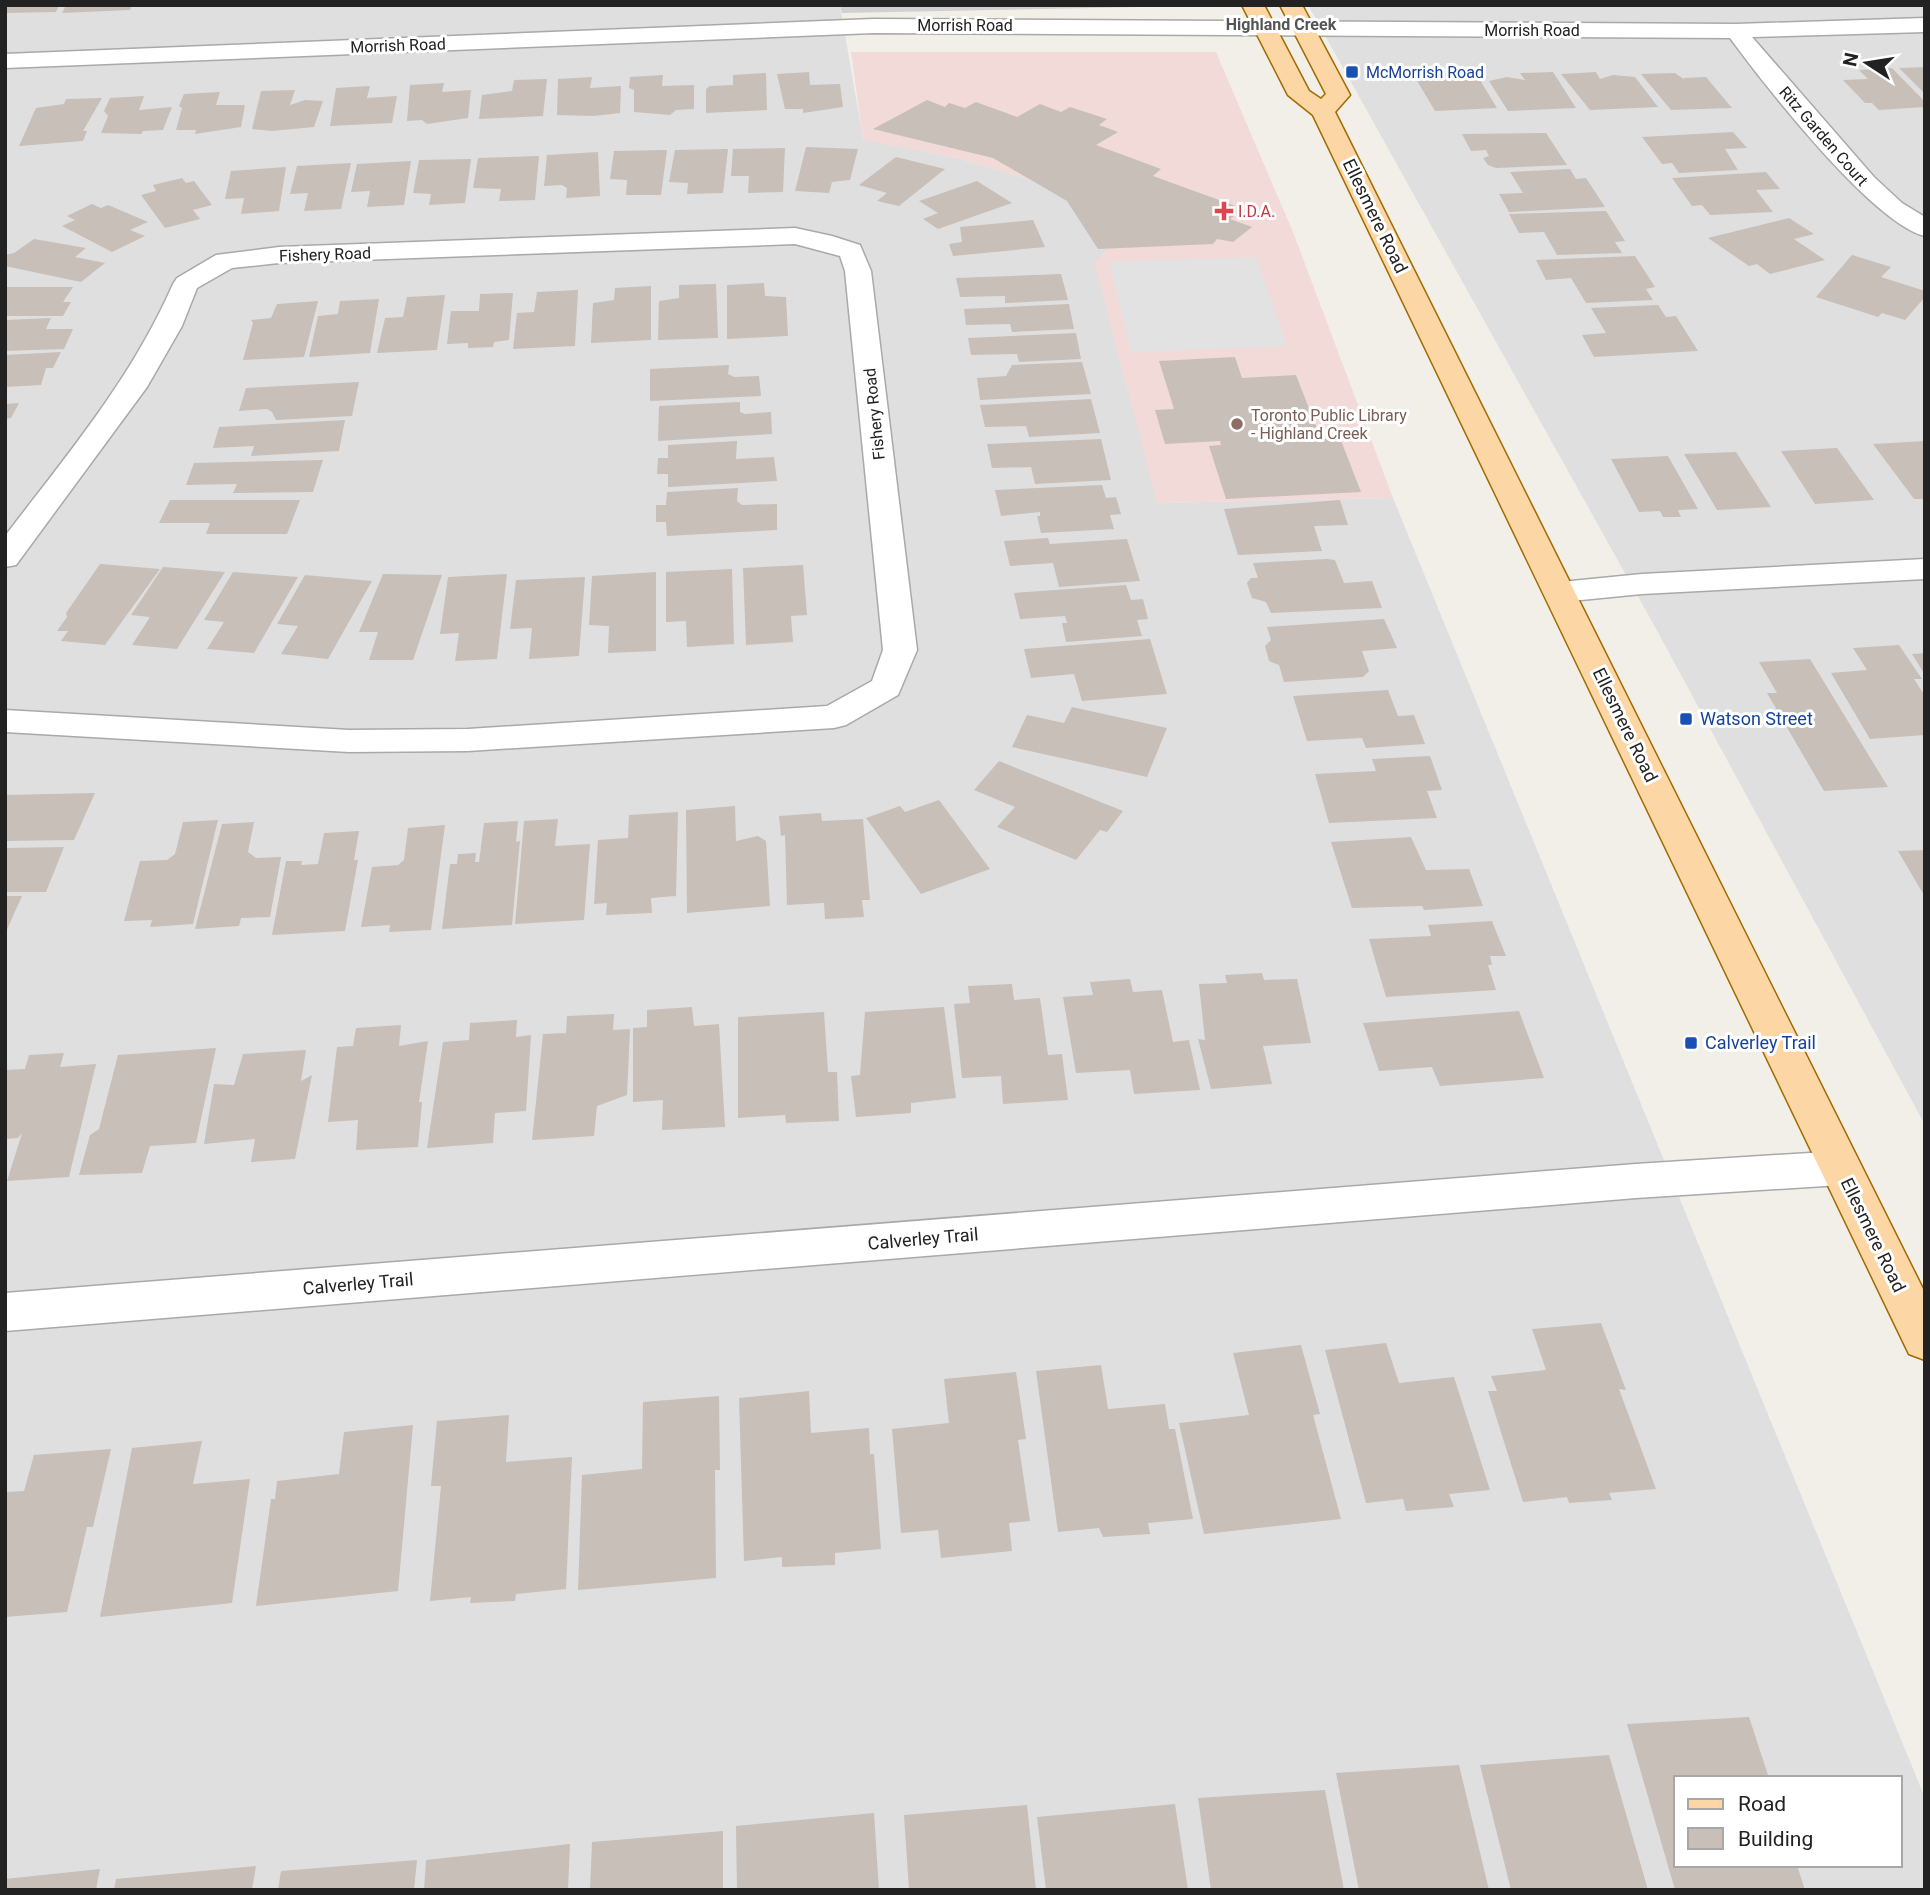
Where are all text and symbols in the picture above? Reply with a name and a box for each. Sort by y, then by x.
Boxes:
district label: Highland Creek [1226,15,1337,34]
street label: Morrish Road [917,16,1013,35]
street label: Morrish Road [1484,21,1580,40]
north arrow [1832,28,1902,98]
street label: Morrish Road [350,34,446,57]
text: N [1838,51,1864,69]
place label: McMorrish Road [1366,63,1484,82]
marker: McMorrish Road [1344,64,1360,80]
street label: Ritz Garden Court [1775,83,1872,190]
street label: Ellesmere Road [1339,155,1412,276]
place label: I.D.A. [1238,202,1275,221]
marker: I.D.A. [1216,203,1232,219]
street label: Fishery Road [279,243,371,266]
street label: Fishery Road [860,367,889,461]
place label: Toronto Public Library - Highland Creek [1251,406,1407,443]
marker: Toronto Public Library - Highland Creek [1229,416,1245,432]
street label: Ellesmere Road [1589,664,1662,785]
place label: Watson Street [1700,708,1813,729]
marker: Watson Street [1678,711,1694,727]
place label: Calverley Trail [1705,1032,1816,1053]
marker: Calverley Trail [1683,1035,1699,1051]
street label: Ellesmere Road [1837,1174,1910,1295]
street label: Calverley Trail [867,1223,979,1254]
street label: Calverley Trail [302,1268,414,1299]
legend [1674,1776,1902,1867]
text: Road [1738,1792,1786,1816]
text: Building [1738,1827,1813,1851]

